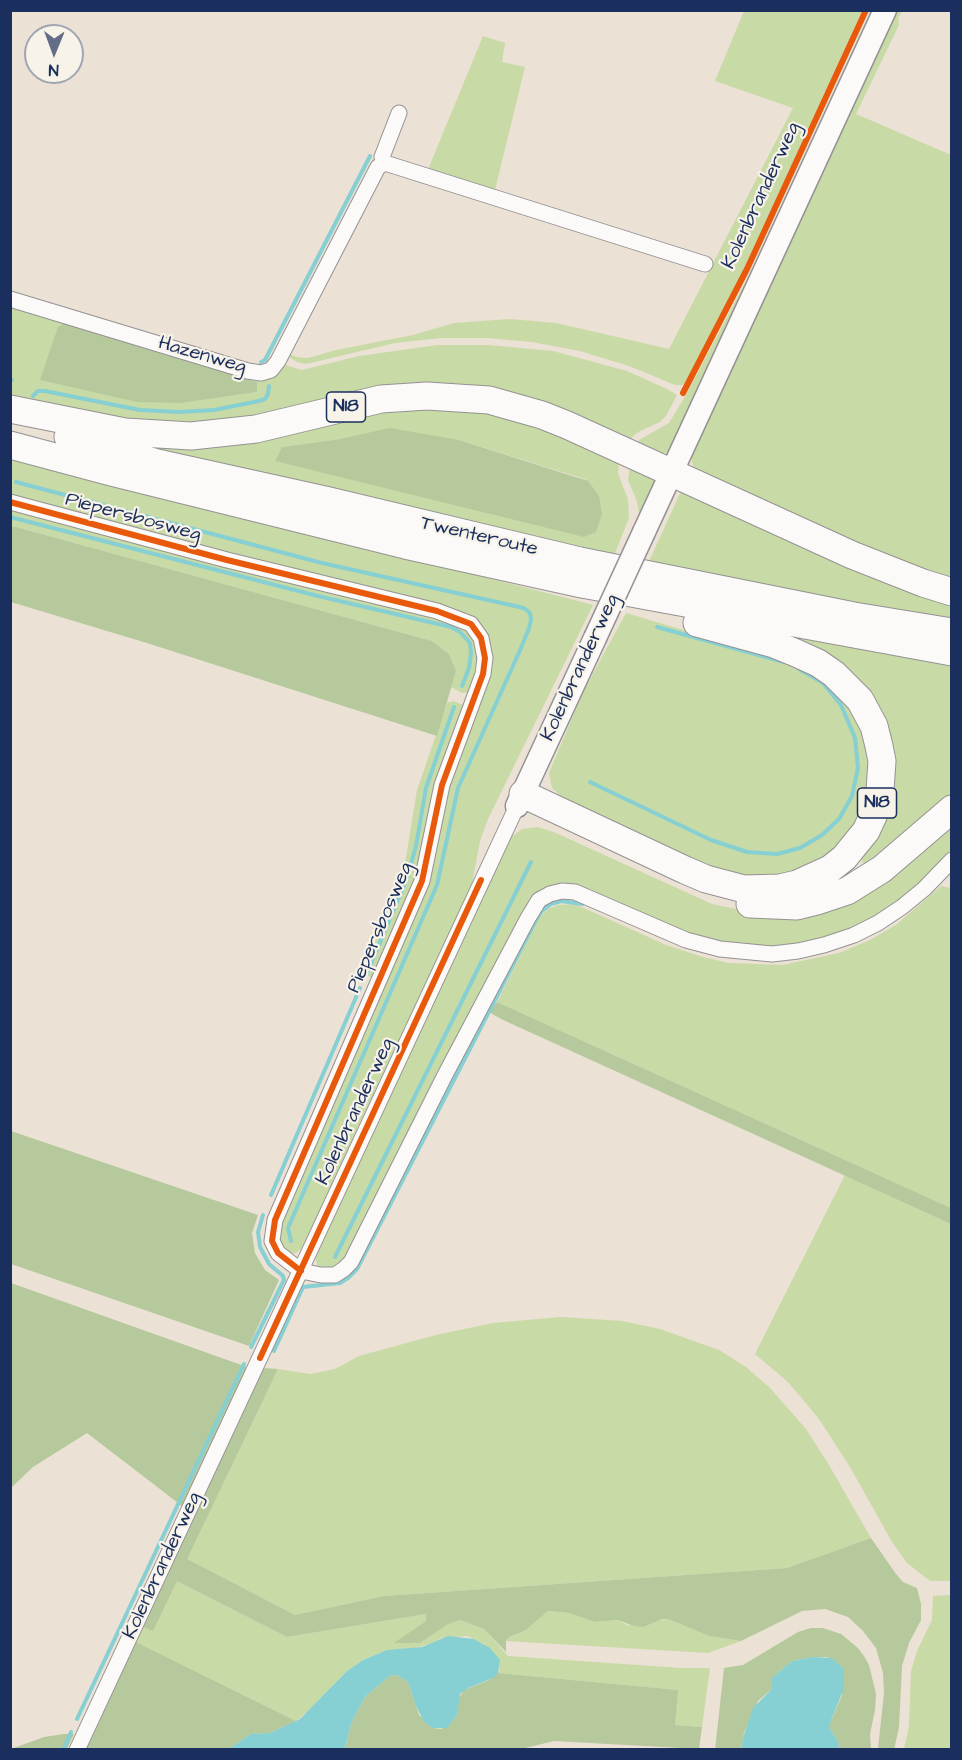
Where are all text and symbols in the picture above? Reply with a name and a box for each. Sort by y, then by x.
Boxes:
north arrow [24,24,84,84]
text: N [49,59,59,81]
street label: Kolenbranderweg [717,119,807,273]
street label: Hazenweg [155,332,249,380]
road number: N18 [326,392,366,422]
street label: Piepersbosweg [63,488,203,548]
street label: Twenteroute [418,512,540,562]
street label: Kolenbranderweg [536,591,626,745]
road number: N18 [858,788,896,818]
street label: Piepersbosweg [343,859,419,997]
street label: Kolenbranderweg [311,1035,401,1189]
street label: Kolenbranderweg [118,1489,208,1643]

